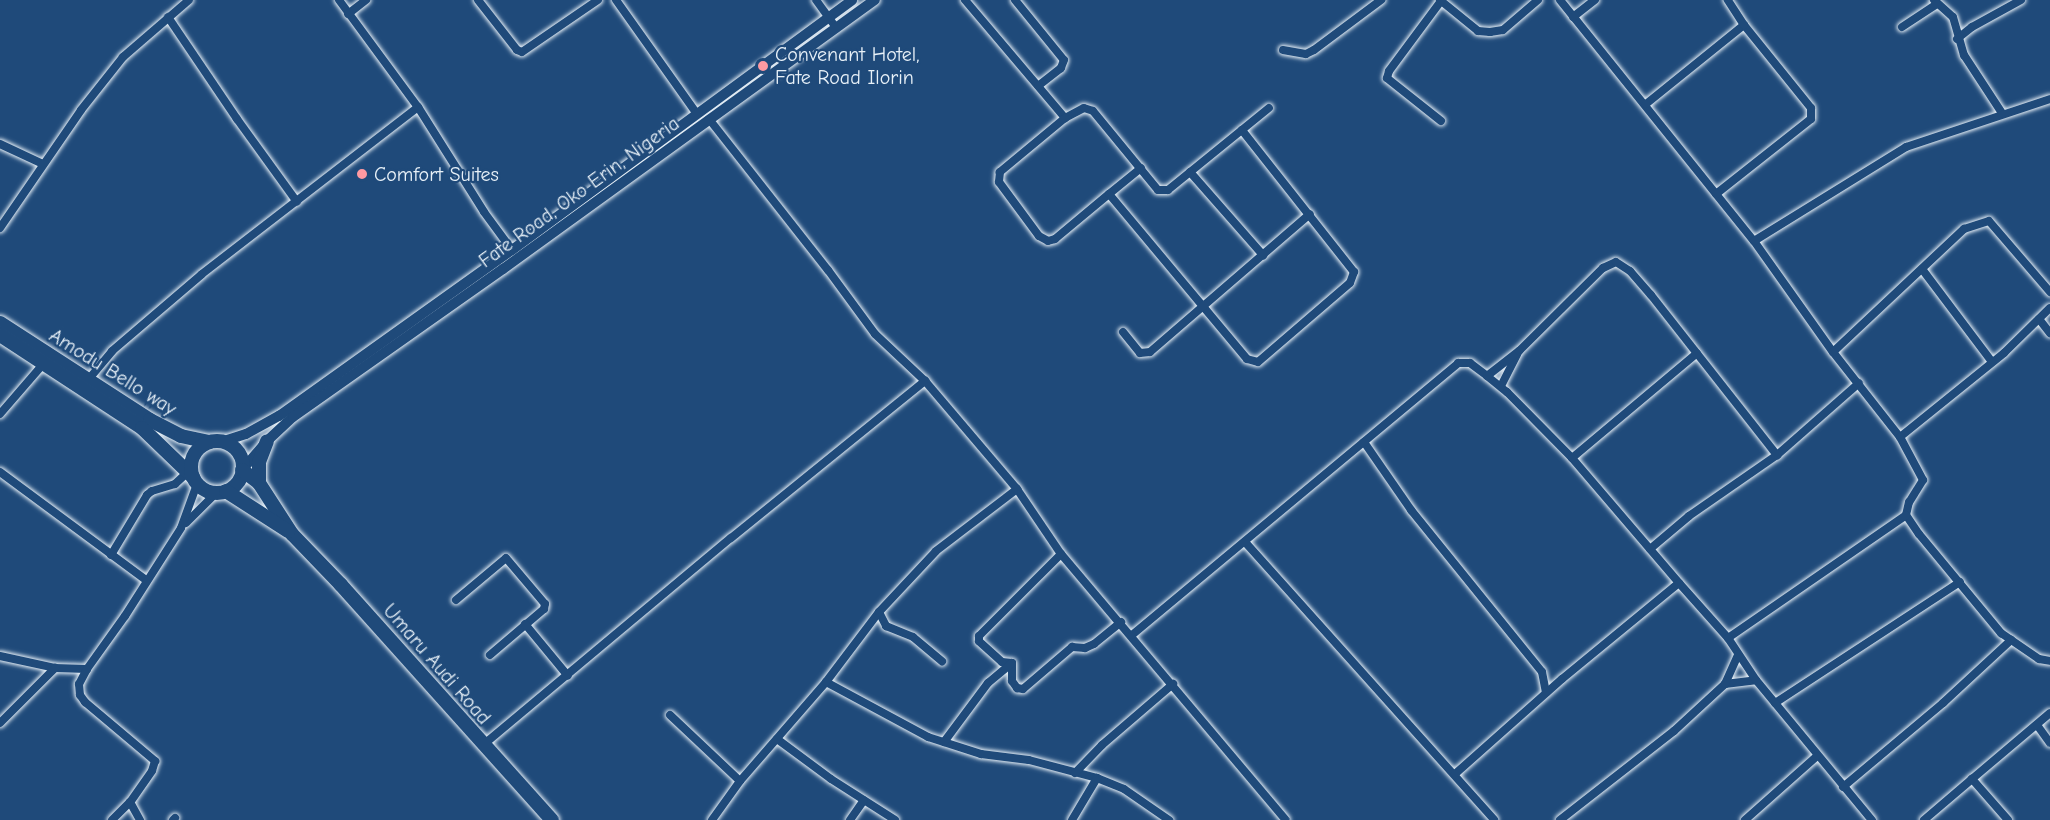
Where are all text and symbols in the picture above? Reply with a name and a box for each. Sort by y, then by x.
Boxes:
place label: Convenant Hotel, Fate Road Ilorin [775,42,919,89]
marker: Convenant Hotel, Fate Road Ilorin [756,59,770,73]
street label: Fate Road, Oko Erin, Nigeria [474,111,684,273]
place label: Comfort Suites [374,162,499,186]
marker: Comfort Suites [355,167,369,181]
street label: Amodu Bello way [45,323,181,421]
street label: Umaru Audi Road [378,599,496,729]

